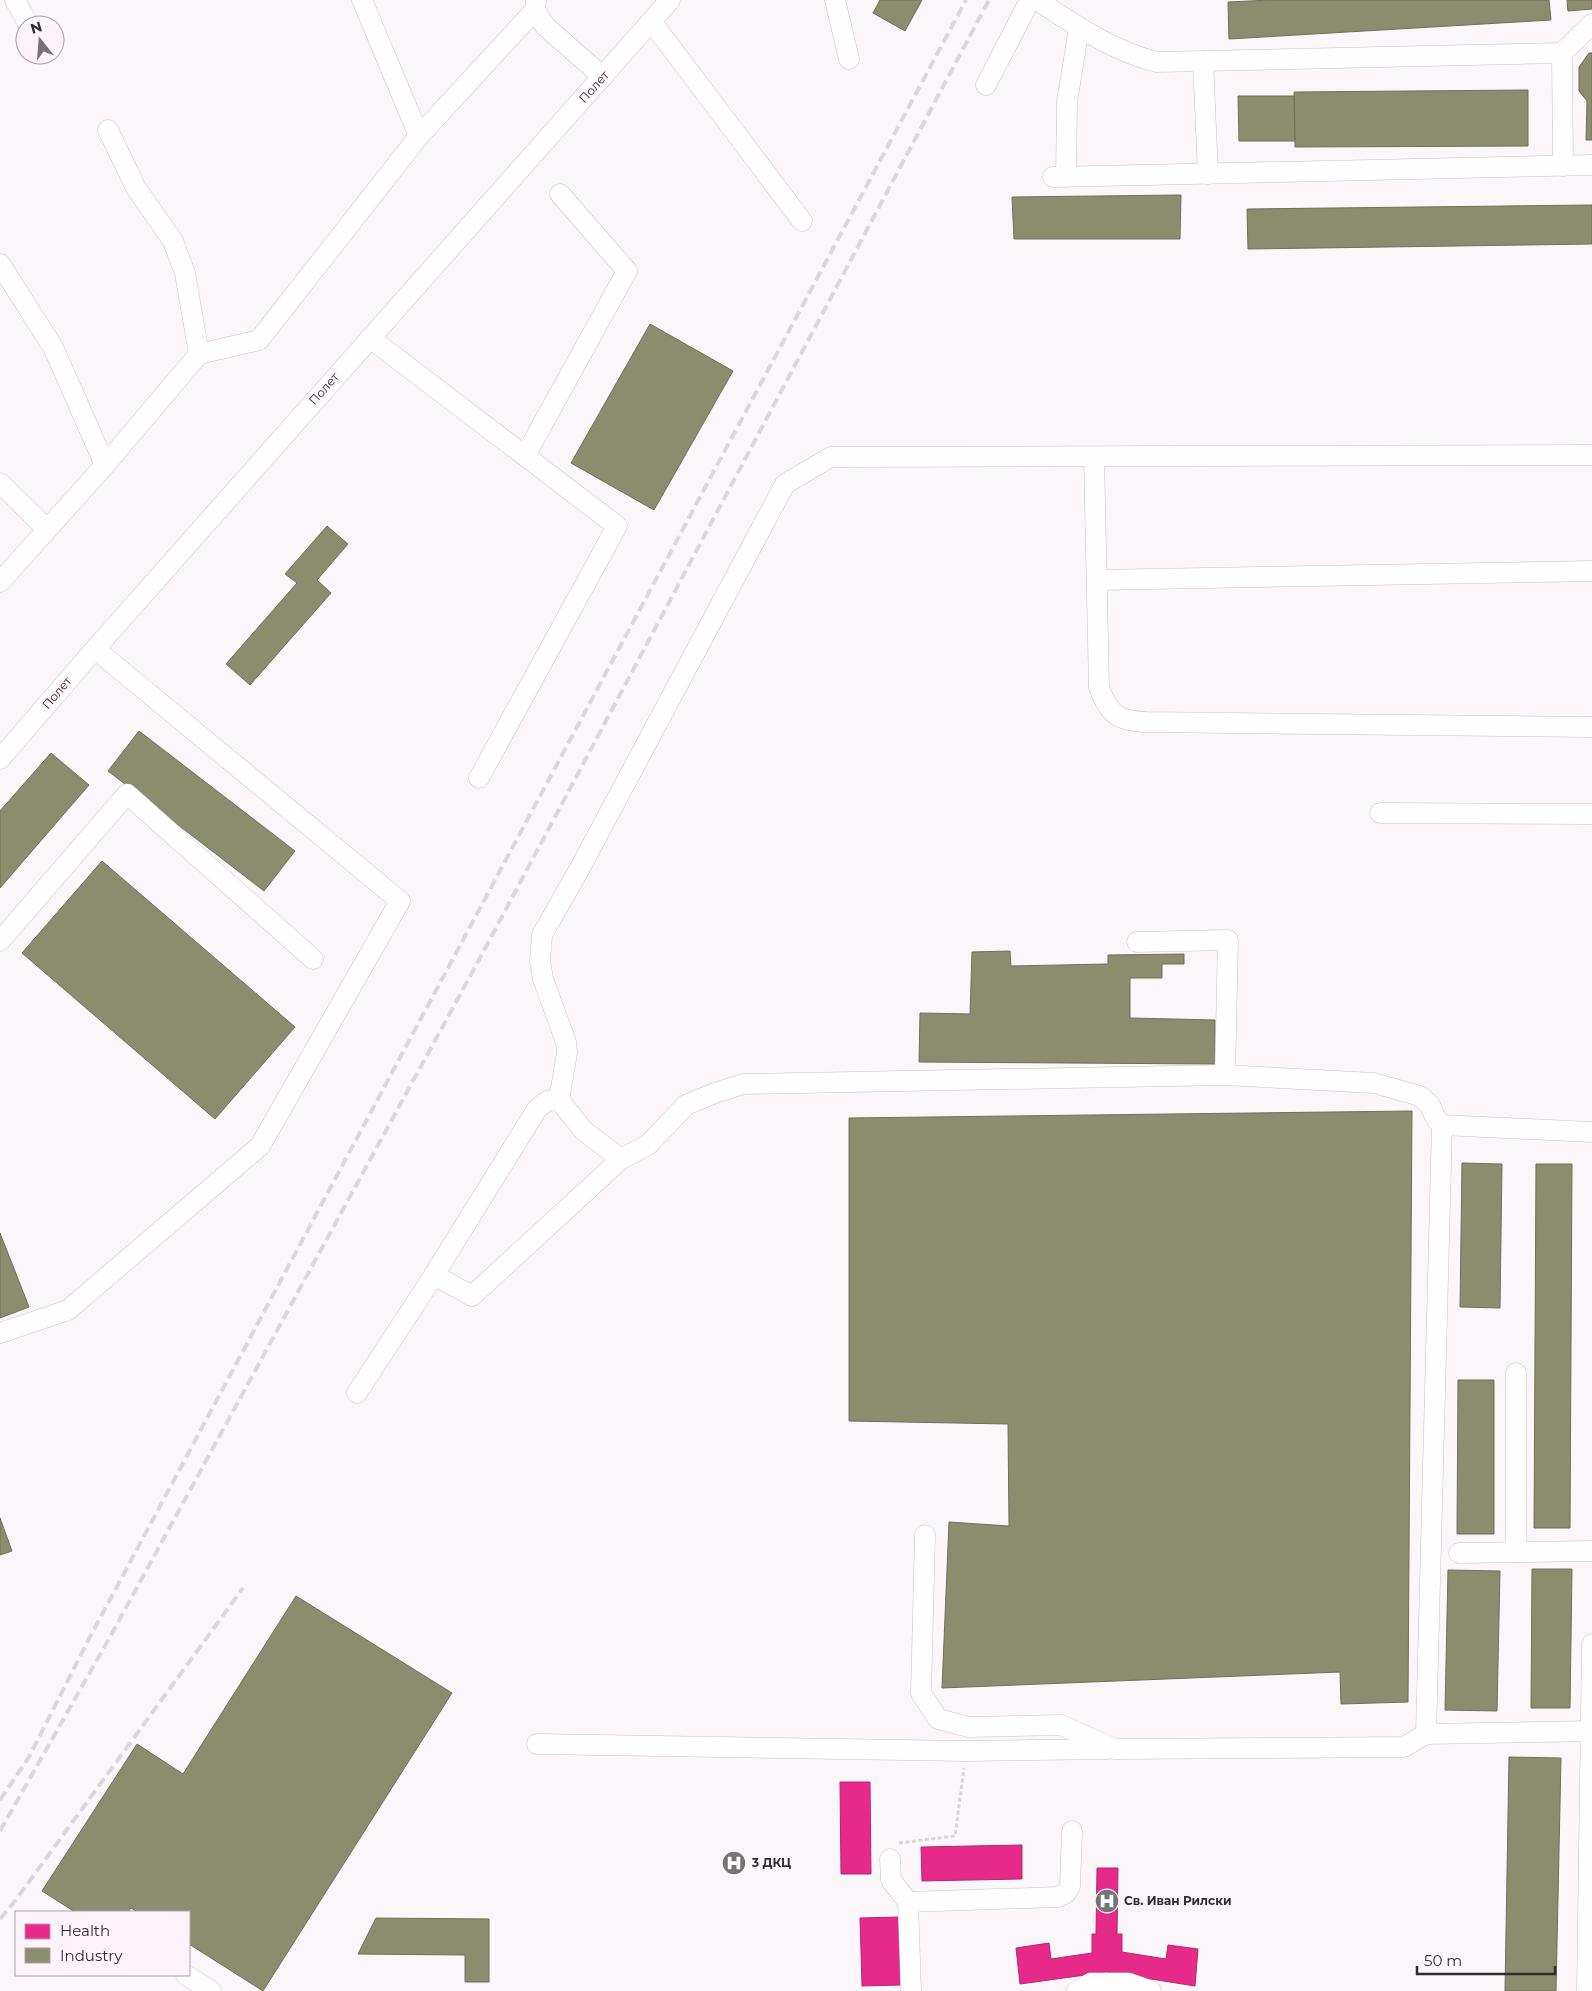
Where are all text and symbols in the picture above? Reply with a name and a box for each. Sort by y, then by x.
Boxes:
north arrow [15,15,65,65]
text: N [28,17,44,38]
street label: Полет [575,67,612,106]
street label: Полет [305,369,342,408]
street label: Полет [39,673,75,712]
hospital icon: 3 ДКЦ [721,1850,747,1876]
place label: 3 ДКЦ [751,1855,791,1870]
hospital icon: Св. Иван Рилски [1094,1888,1120,1914]
place label: Св. Иван Рилски [1124,1893,1231,1908]
legend [15,1911,190,1976]
text: Health [60,1921,110,1940]
scale bar [1417,1944,1554,1976]
text: Industry [60,1946,123,1965]
text: 50 m [1424,1951,1462,1970]

